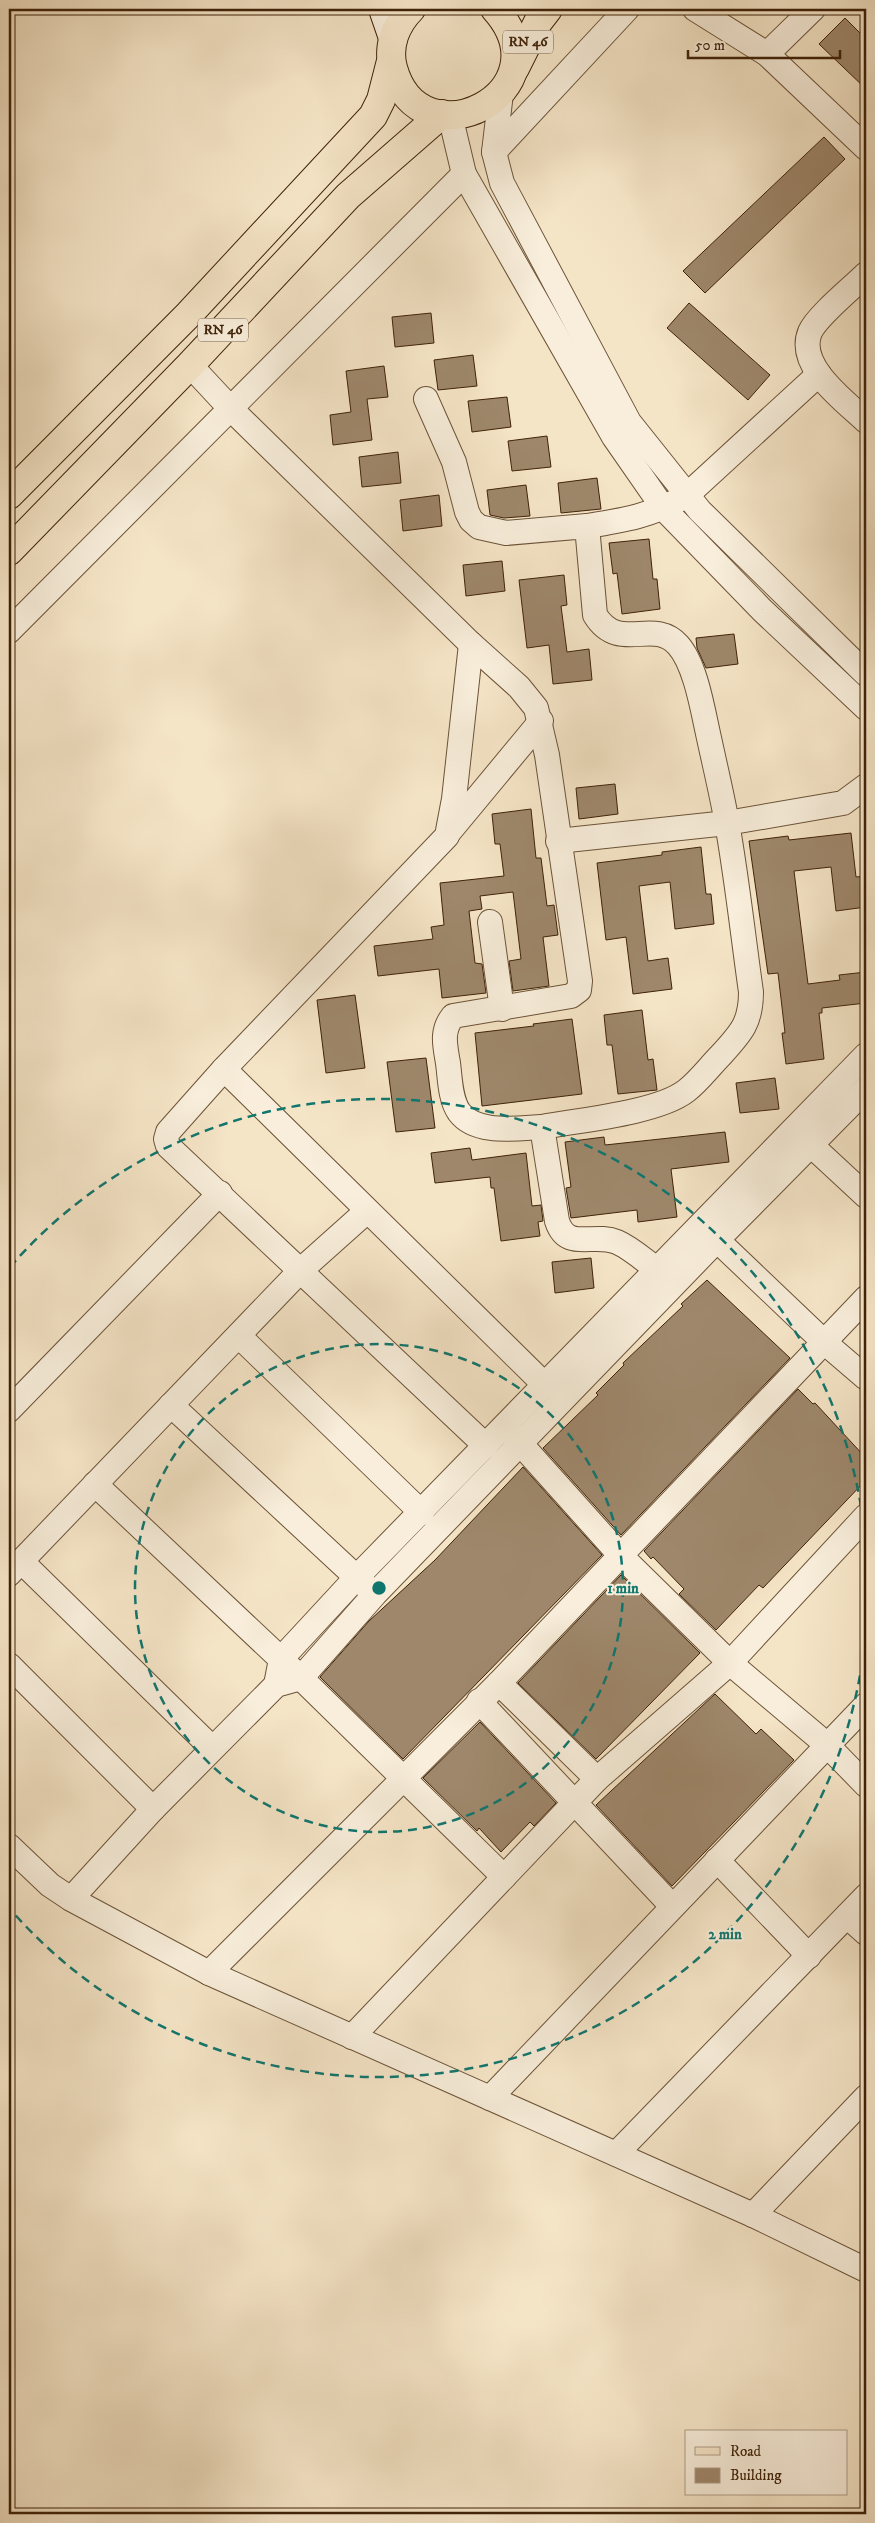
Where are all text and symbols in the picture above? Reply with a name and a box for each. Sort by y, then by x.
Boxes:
scale bar [688,28,840,60]
road number: RN 46 [503,31,553,54]
text: 50 m [695,36,725,55]
road number: RN 46 [198,318,248,342]
centre of rings [370,1579,388,1597]
text: 1 min [607,1579,639,1598]
text: 2 min [708,1925,742,1944]
legend [685,2430,848,2496]
text: Road [730,2442,762,2461]
text: Building [730,2466,782,2485]

